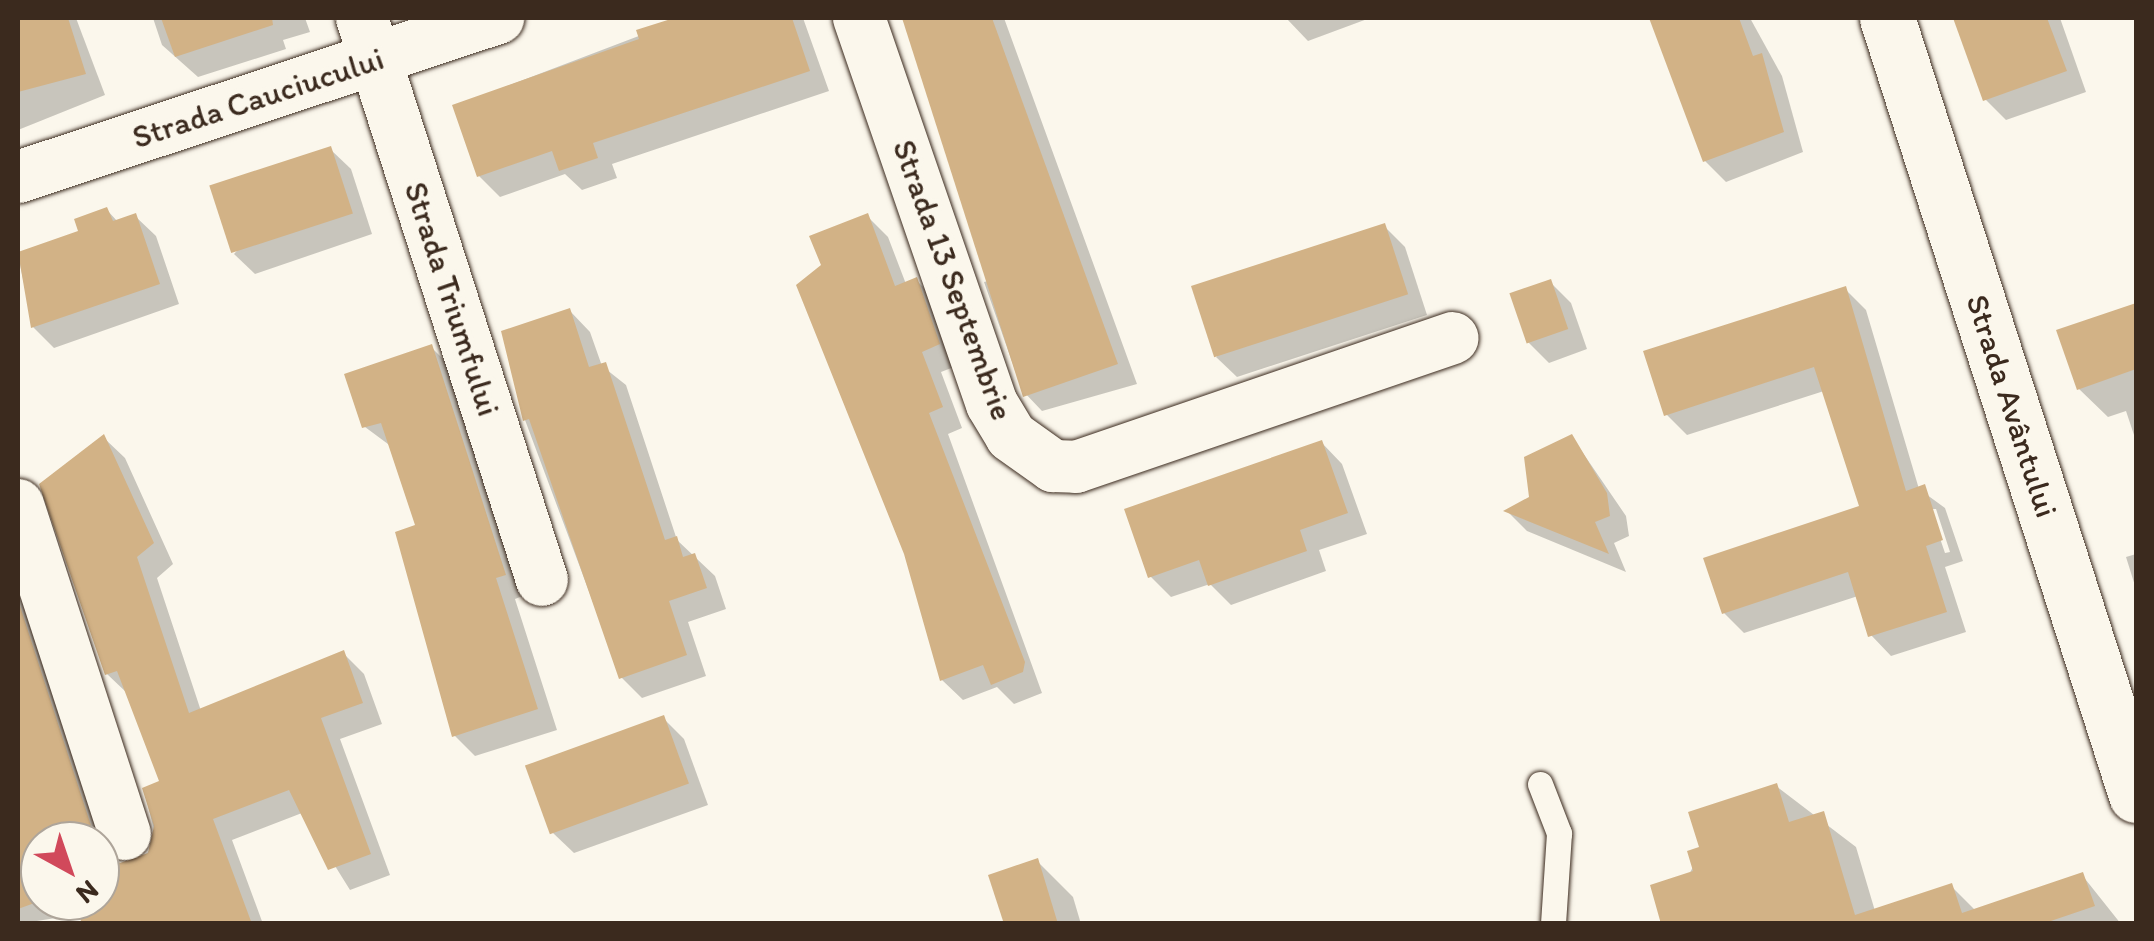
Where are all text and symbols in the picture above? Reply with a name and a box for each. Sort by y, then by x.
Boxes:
street label: Strada Cauciucului [128,39,388,157]
street label: Strada 13 Septembrie [885,135,1021,425]
street label: Strada Triumfului [396,177,508,421]
street label: Strada Avântului [1958,290,2066,522]
north arrow [20,821,120,921]
text: N [70,873,106,912]

